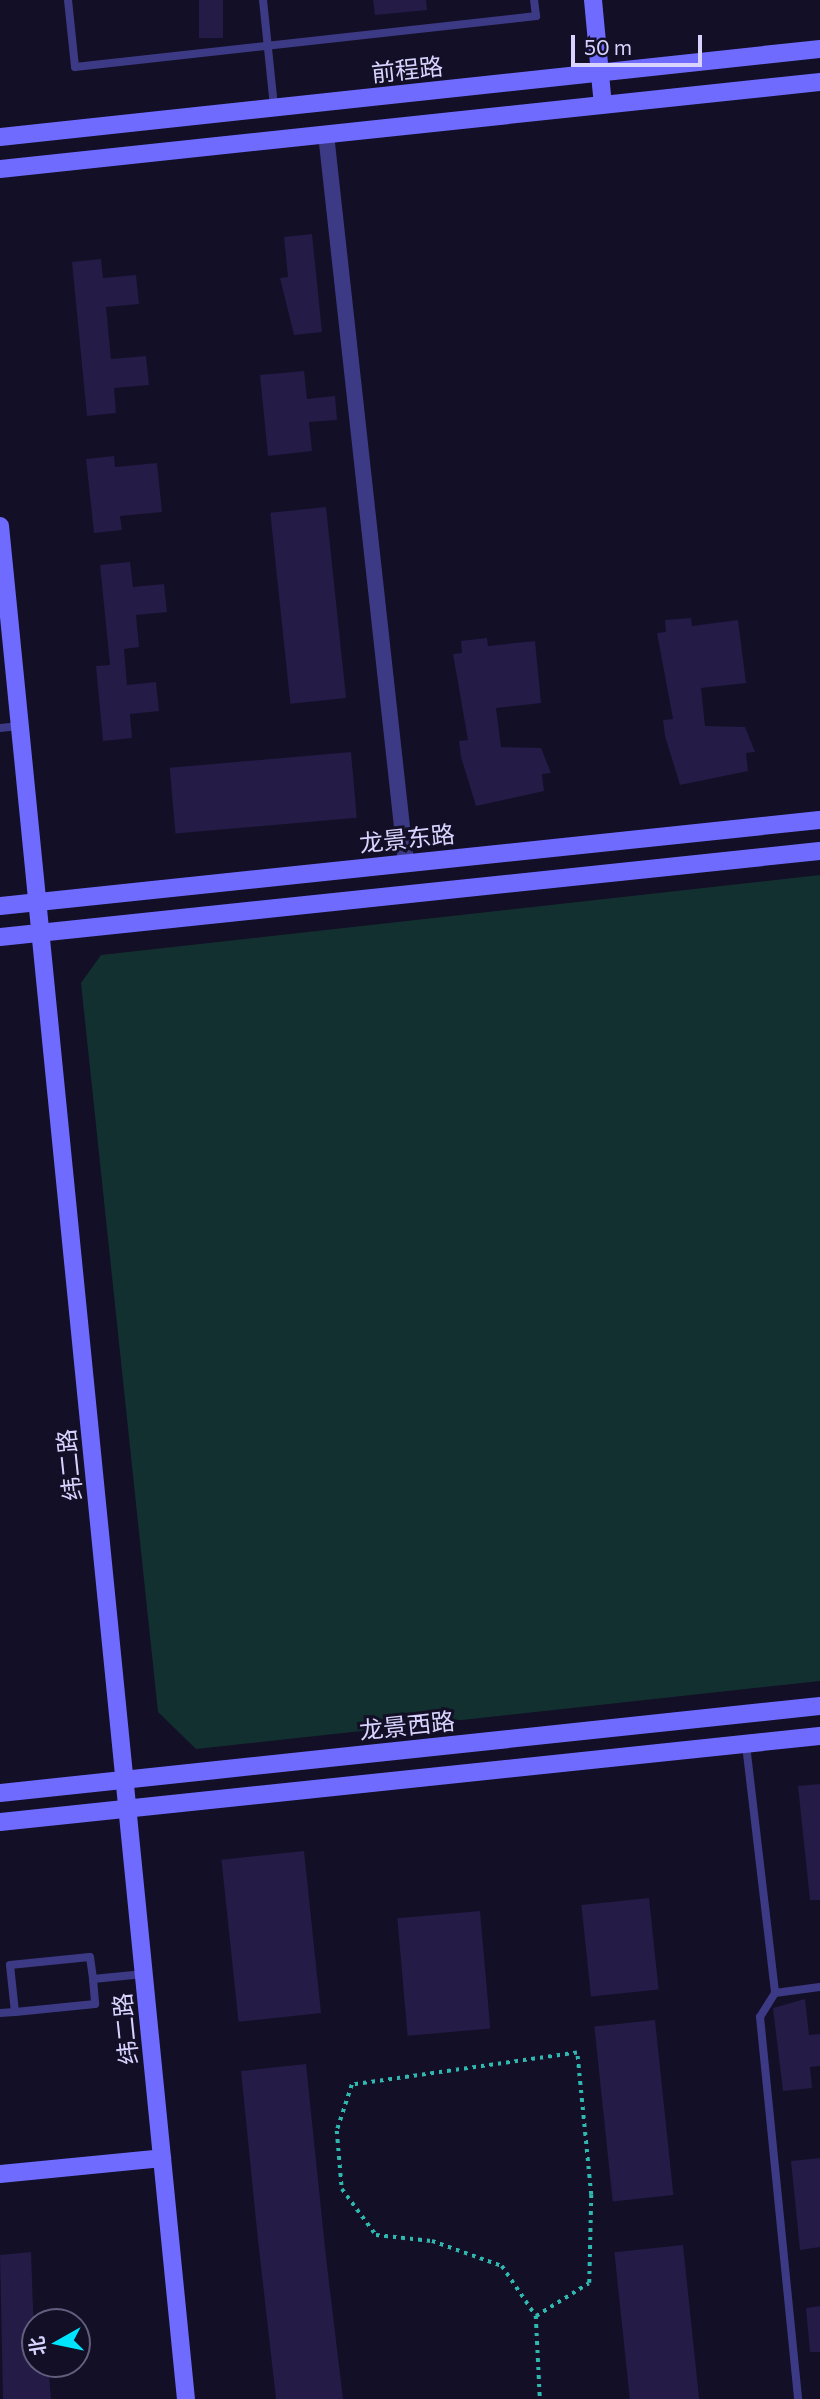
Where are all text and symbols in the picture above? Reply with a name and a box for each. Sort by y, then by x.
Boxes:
scale bar [575,21,706,65]
text: 50 m [584,34,632,59]
street label: 前程路 [370,51,444,87]
street label: 龙景东路 [358,819,456,857]
street label: 纬二路 [51,1428,87,1502]
street label: 龙景西路 [358,1706,456,1744]
street label: 纬二路 [107,1992,143,2066]
north arrow [21,2308,91,2378]
text: 北 [24,2335,50,2357]

